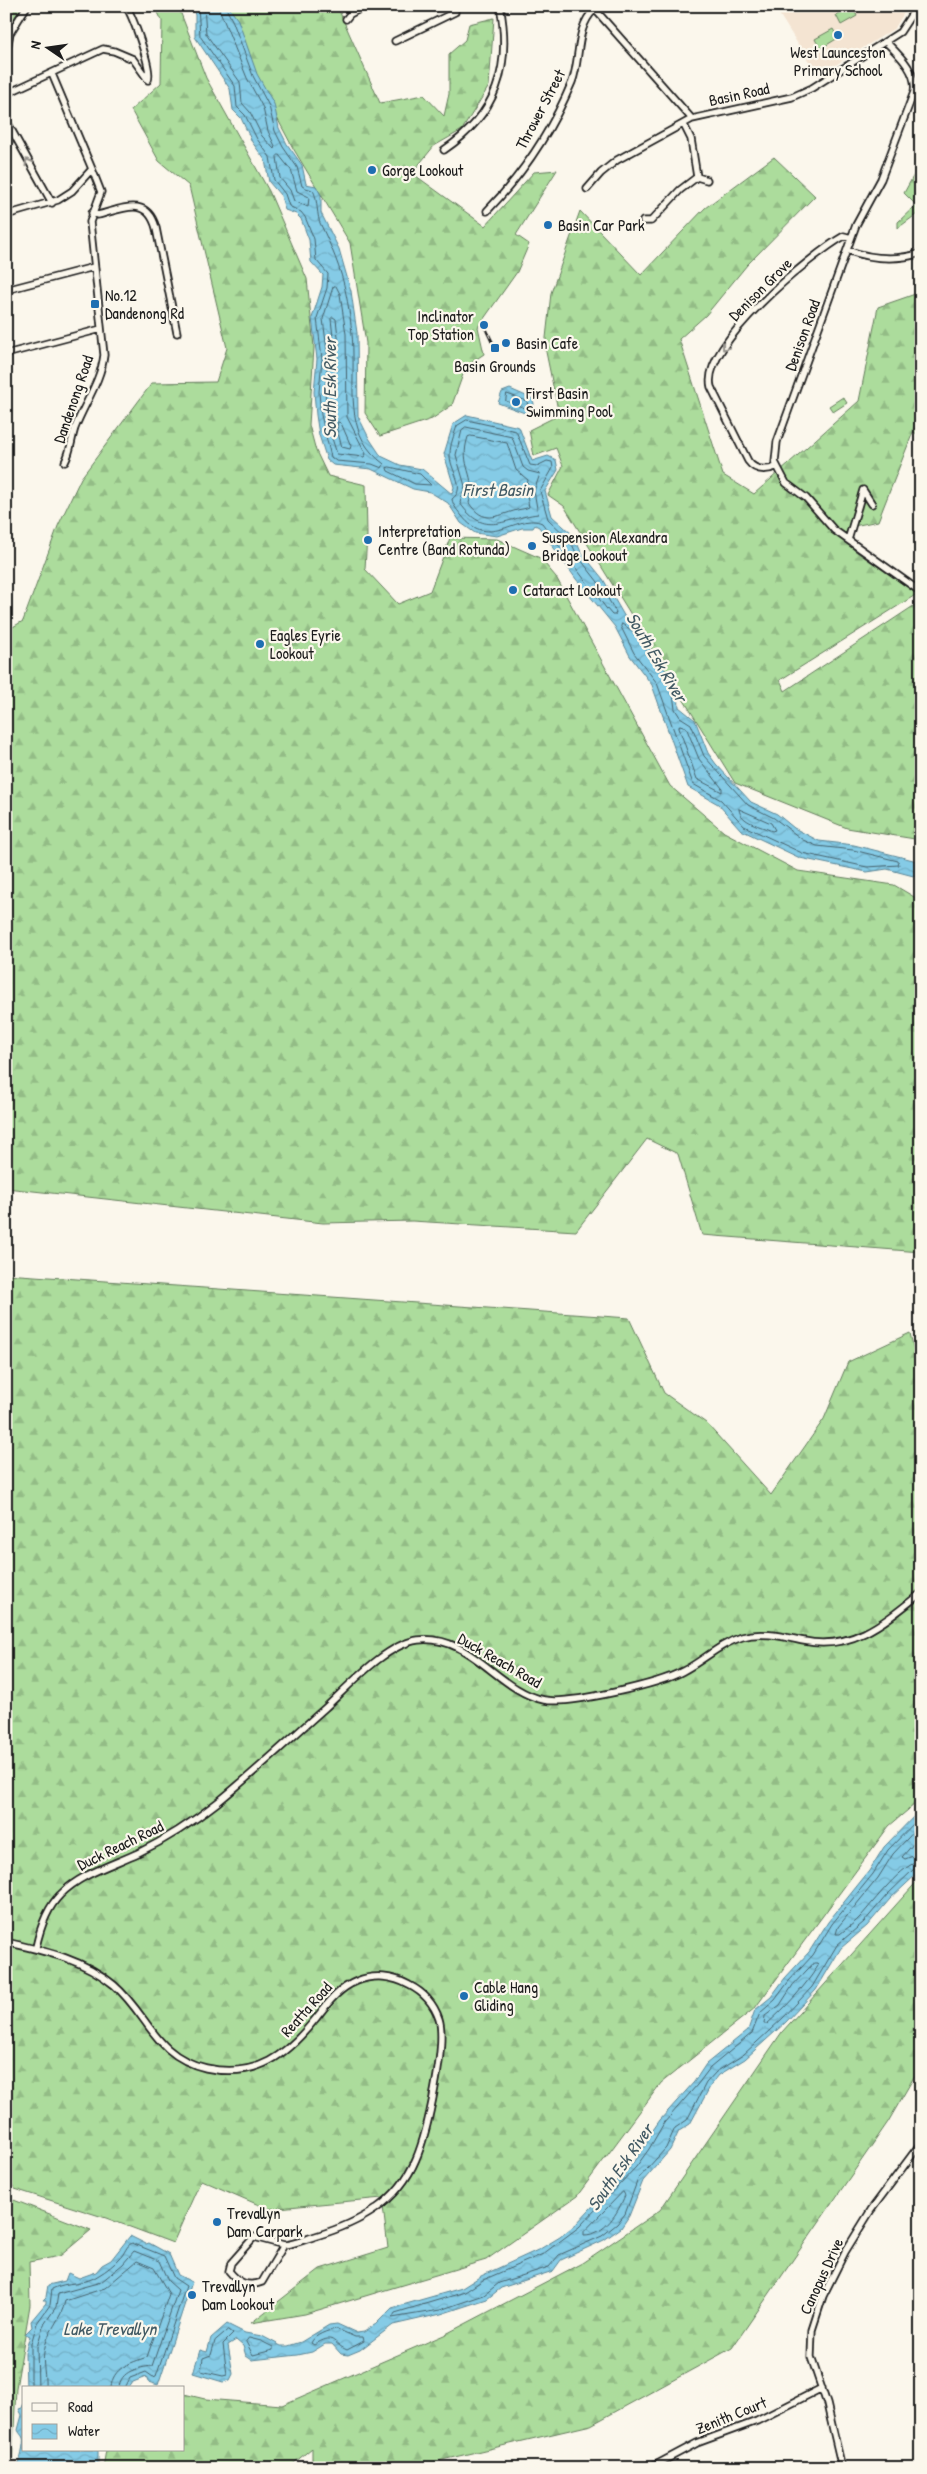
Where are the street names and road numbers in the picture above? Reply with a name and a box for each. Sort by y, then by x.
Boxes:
street label: Thrower Street [510,65,571,153]
street label: Basin Road [707,77,771,111]
street label: Denison Grove [723,252,797,326]
street label: Denison Road [779,296,825,374]
street label: Dandenong Road [48,352,98,446]
street label: Duck Reach Road [454,1627,546,1693]
street label: Duck Reach Road [73,1815,167,1875]
street label: Reatta Road [275,1977,337,2041]
street label: Canopus Drive [794,2234,849,2318]
street label: Zenith Court [692,2391,770,2439]

